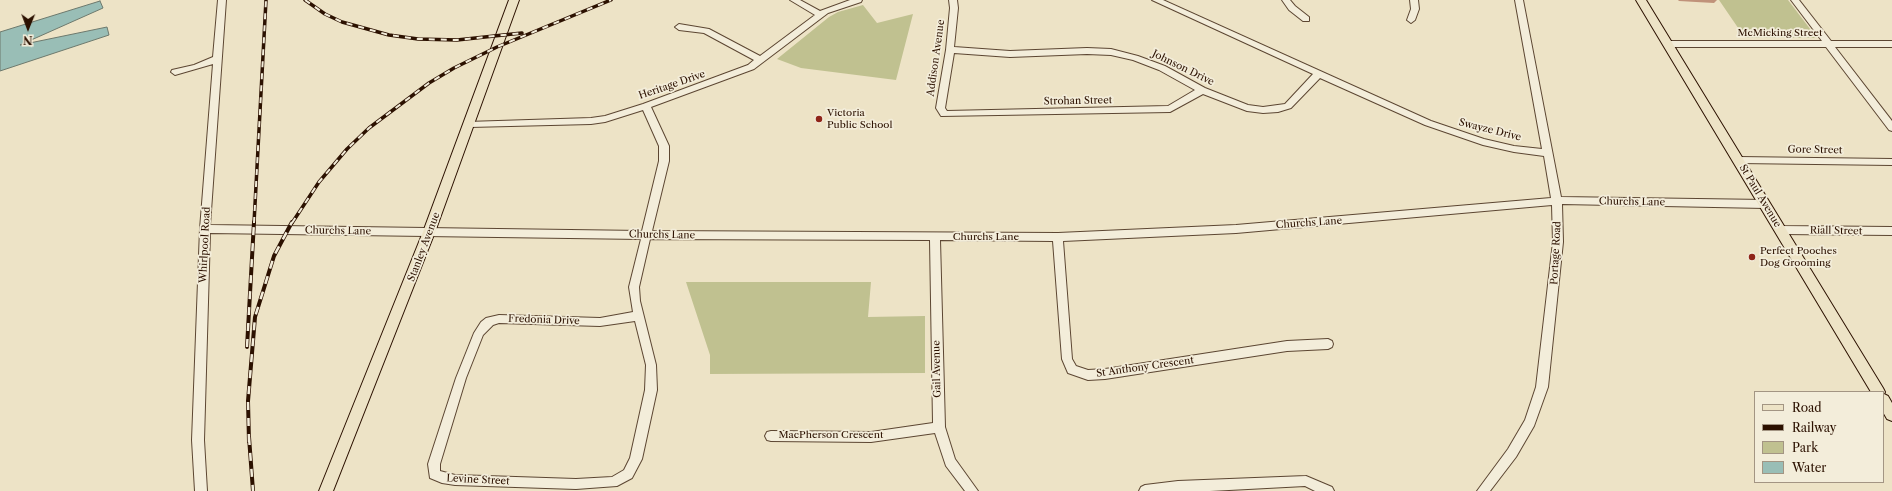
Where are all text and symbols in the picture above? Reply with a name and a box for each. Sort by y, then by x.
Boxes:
north arrow [8,8,48,48]
street label: Addison Avenue [925,19,947,97]
street label: McMicking Street [1738,27,1822,39]
text: N [23,33,33,47]
street label: Johnson Drive [1150,48,1216,88]
street label: Heritage Drive [637,68,707,102]
street label: Strohan Street [1044,94,1112,108]
place label: Victoria Public School [827,107,892,130]
marker: Victoria Public School [814,114,824,124]
street label: Swayze Drive [1458,116,1522,144]
street label: Gore Street [1787,144,1843,156]
street label: St Paul Avenue [1737,162,1783,230]
street label: Churchs Lane [1599,195,1665,209]
street label: Whirlpool Road [197,206,213,284]
street label: Stanley Avenue [405,211,443,283]
street label: Churchs Lane [1275,215,1343,231]
street label: Portage Road [1548,221,1564,285]
street label: Churchs Lane [305,224,371,238]
street label: Riall Street [1810,225,1862,237]
street label: Churchs Lane [629,228,695,242]
street label: Churchs Lane [953,231,1019,243]
place label: Perfect Pooches Dog Grooming [1760,245,1837,268]
marker: Perfect Pooches Dog Grooming [1747,252,1757,262]
street label: Fredonia Drive [508,313,580,327]
street label: Gail Avenue [930,340,944,398]
street label: St Anthony Crescent [1095,354,1195,380]
legend [1754,391,1884,483]
text: Road [1792,400,1822,415]
text: Railway [1792,420,1837,435]
street label: MacPherson Crescent [778,429,884,441]
text: Park [1792,440,1818,455]
text: Water [1792,460,1826,475]
street label: Levine Street [446,472,510,488]

